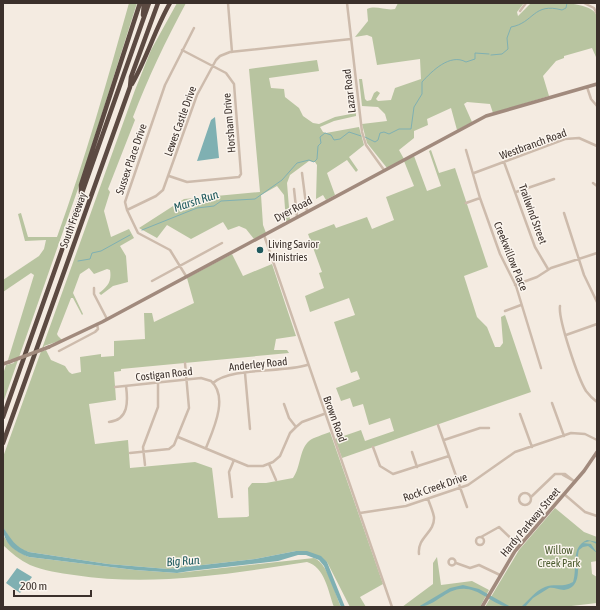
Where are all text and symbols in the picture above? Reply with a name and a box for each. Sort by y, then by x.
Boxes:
street label: Lazar Road [340,68,358,114]
street label: Lewes Castle Drive [162,84,198,158]
street label: Horsham Drive [220,93,238,153]
street label: Sussex Place Drive [113,122,149,196]
street label: Westbranch Road [498,126,568,162]
street label: Trailwind Street [517,182,549,246]
water label: Marsh Run [172,187,220,215]
street label: South Freeway [57,190,89,250]
street label: Dyer Road [272,194,314,224]
street label: Creekwillow Place [492,220,530,292]
place label: Living Savior Ministries [268,238,319,263]
marker: Living Savior Ministries [255,245,265,255]
street label: Anderley Road [228,355,288,373]
street label: Costigan Road [135,365,193,383]
street label: Brown Road [321,394,349,444]
street label: Rock Creek Drive [401,470,469,504]
street label: Hardy Parkway Street [498,485,562,559]
park label: Willow Creek Park [538,544,581,569]
water label: Big Run [166,553,200,569]
scale bar [14,572,91,598]
text: 200 m [20,579,47,593]

